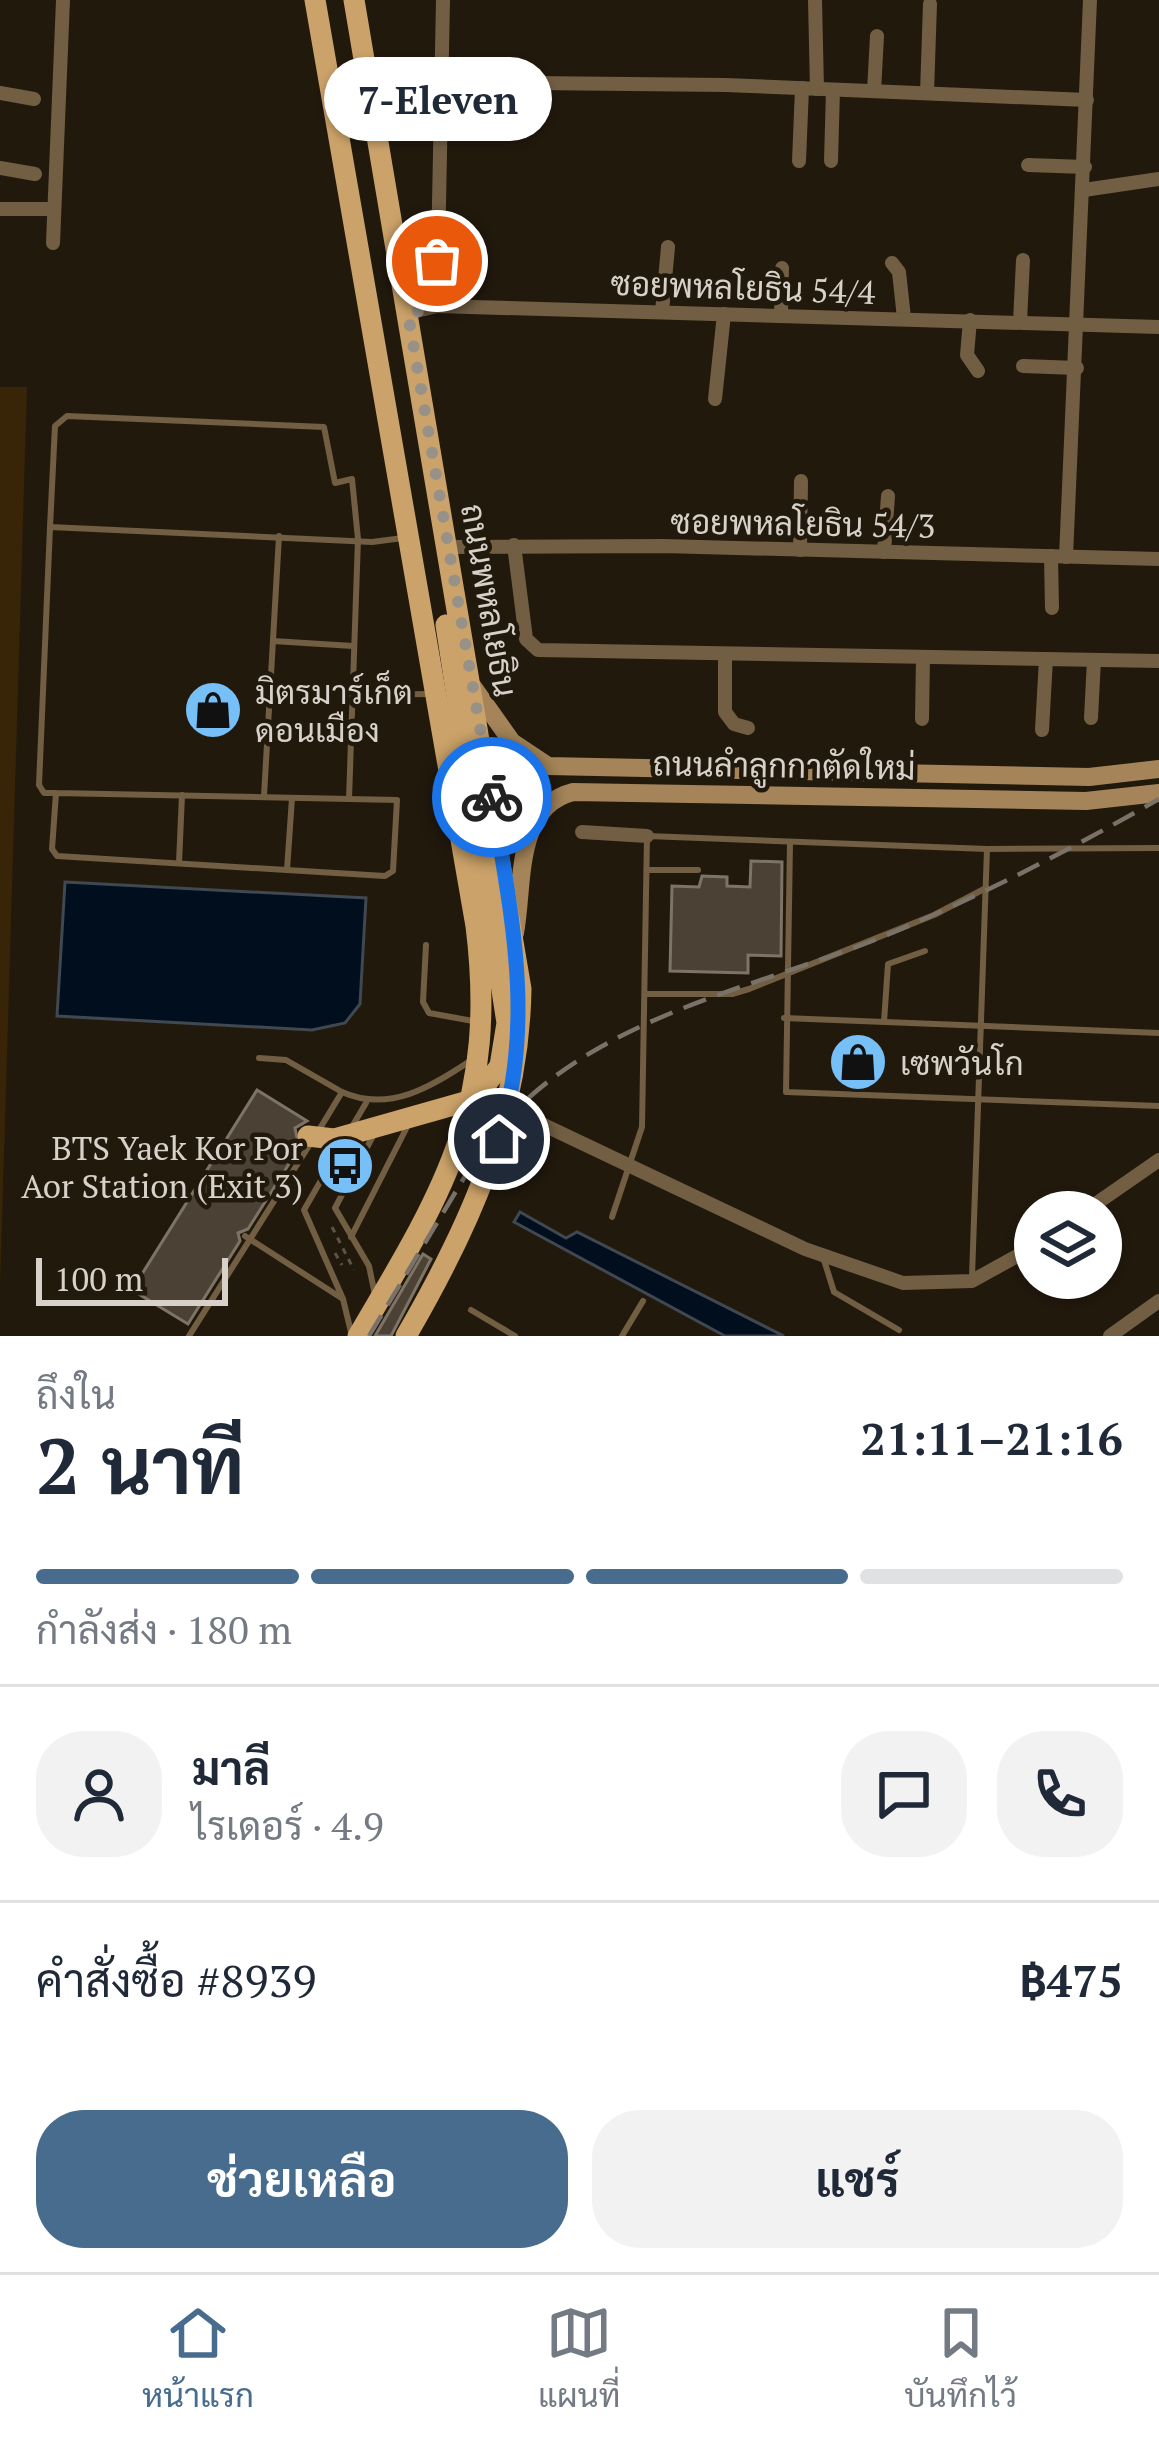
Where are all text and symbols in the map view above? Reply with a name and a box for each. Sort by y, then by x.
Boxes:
callout: 7-Eleven [323,57,551,141]
text: 7-Eleven [358,73,518,125]
pin [386,210,488,312]
icon: bag [404,228,470,294]
street label: ซอยพหลโยธิน 54/4 [610,261,877,313]
street label: ซอยพหลโยธิน 54/3 [670,499,936,547]
street label: ถนนพหลโยธิน [452,500,528,700]
place label: มิตรมาร์เก็ต ดอนเมือง [255,670,413,751]
shop icon: มิตรมาร์เก็ต ดอนเมือง [182,679,244,741]
courier [432,737,552,857]
street label: ถนนลำลูกกาตัดใหม่ [652,741,916,791]
icon: bike [459,764,525,830]
shop icon: เซพวันโก [827,1031,889,1093]
place label: เซพวันโก [900,1041,1024,1084]
pin [448,1088,550,1190]
icon: home [466,1106,532,1172]
place label: BTS Yaek Kor Por Aor Station (Exit 3) [21,1126,303,1207]
bus stop icon: BTS Yaek Kor Por Aor Station (Exit 3) [314,1135,376,1197]
map controls [1014,1191,1122,1299]
button: layers [1014,1191,1122,1299]
scale bar [36,1252,228,1305]
text: 100 m [54,1257,143,1300]
text: ถึงใน [36,1368,116,1420]
text: 21:11–21:16 [861,1408,1123,1468]
text: 2 นาที [36,1413,245,1516]
text: กำลังส่ง · 180 m [36,1603,292,1655]
button: person [36,1731,162,1857]
button: chat [841,1731,967,1857]
button: phone [997,1731,1123,1857]
text: มาลี [192,1738,270,1798]
text: ไรเดอร์ · 4.9 [192,1799,384,1851]
text: คำสั่งซื้อ #8939 [36,1950,317,2010]
text: ฿475 [1020,1950,1123,2010]
button: ช่วยเหลือ [36,2110,568,2248]
button: แชร์ [592,2110,1123,2248]
tab: หน้าแรก [142,2300,254,2416]
tab: แผนที่ [538,2300,620,2416]
tab: บันทึกไว้ [904,2300,1017,2416]

